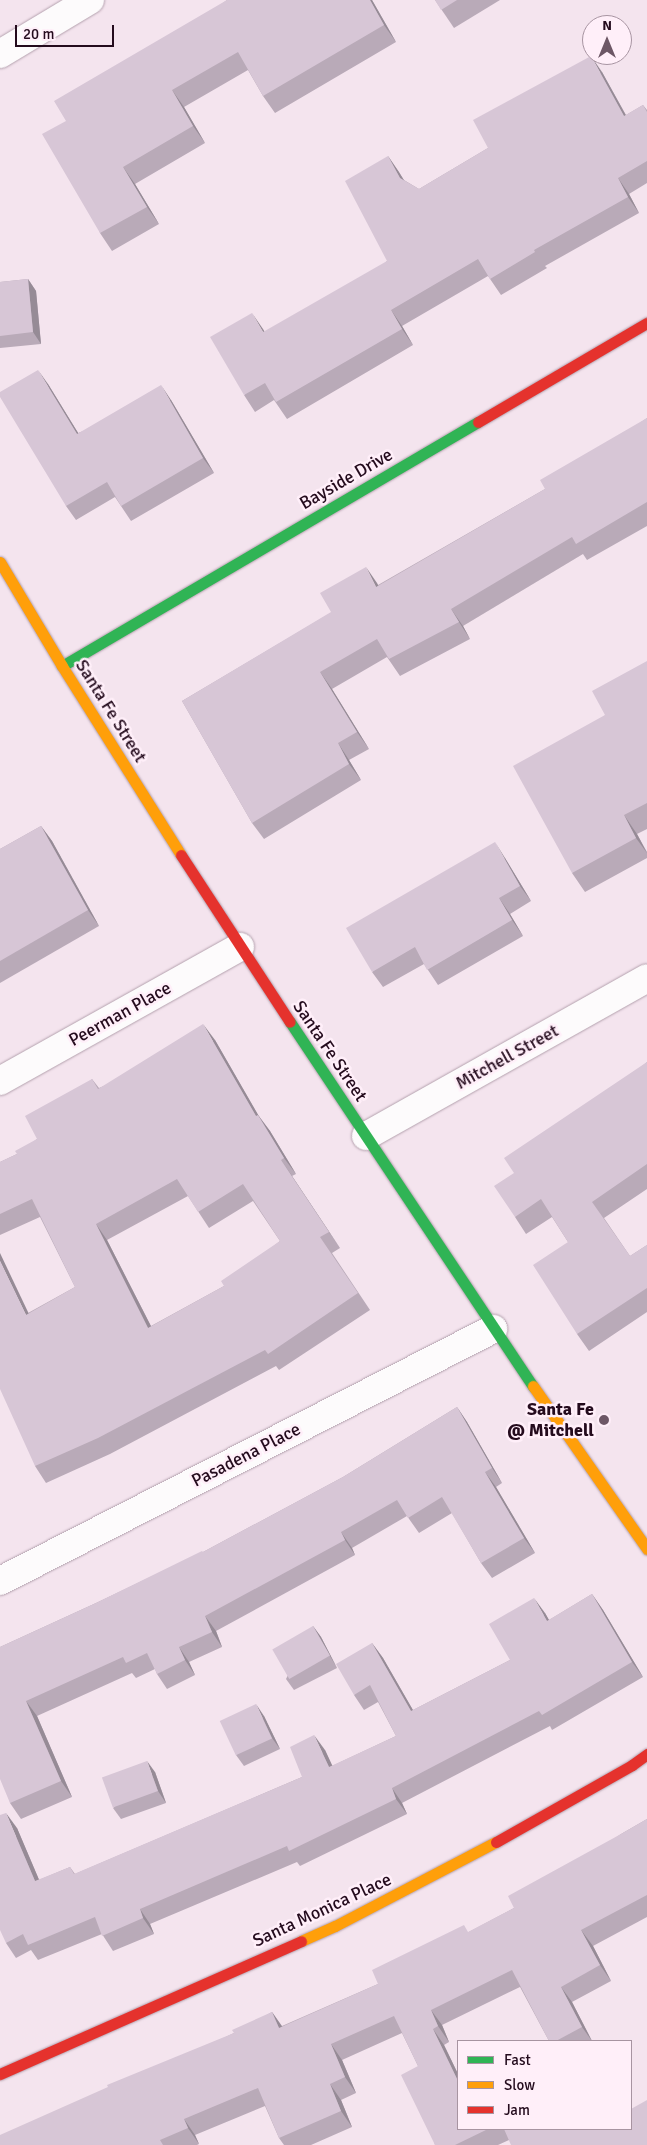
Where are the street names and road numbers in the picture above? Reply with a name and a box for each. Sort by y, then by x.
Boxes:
street label: Bayside Drive [296,444,396,514]
street label: Santa Fe Street [71,656,151,766]
street label: Peerman Place [65,977,175,1051]
street label: Santa Fe Street [288,996,372,1106]
street label: Mitchell Street [452,1020,562,1094]
street label: Pasadena Place [188,1418,304,1492]
street label: Santa Monica Place [249,1868,395,1952]

